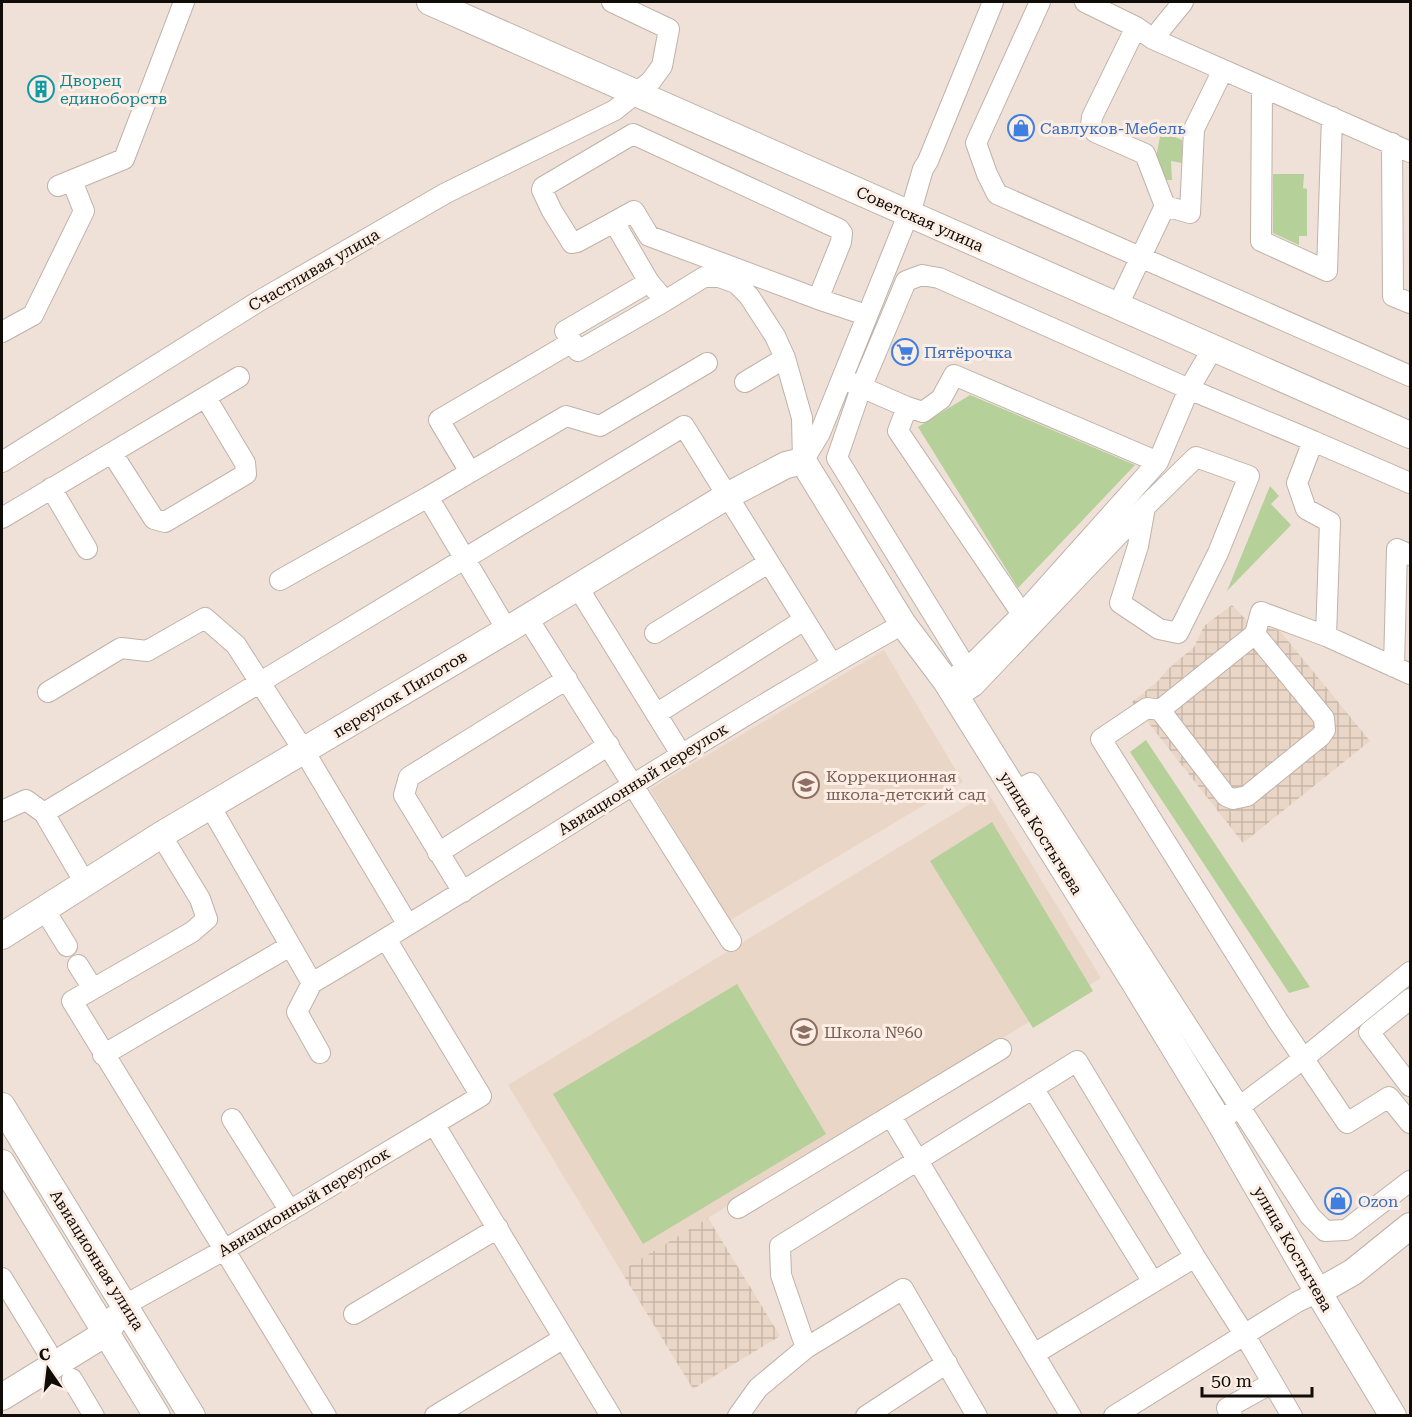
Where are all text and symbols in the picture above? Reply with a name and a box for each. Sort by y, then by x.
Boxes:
place label: Дворец единоборств [60,71,167,108]
building icon: Дворец единоборств [26,74,56,104]
shop icon: Савлуков-Мебель [1006,113,1036,143]
place label: Савлуков-Мебель [1040,119,1186,138]
street label: Советская улица [853,182,987,256]
street label: Счастливая улица [245,225,383,315]
supermarket icon: Пятёрочка [890,337,920,367]
place label: Пятёрочка [924,343,1012,362]
street label: переулок Пилотов [330,646,470,742]
street label: Авиационный переулок [555,719,731,839]
place label: Коррекционная школа-детский сад [826,767,986,804]
street label: улица Костычева [995,768,1087,898]
school or university icon: Коррекционная школа-детский сад [791,770,821,800]
school or university icon: Школа №60 [789,1017,819,1047]
place label: Школа №60 [824,1023,923,1042]
street label: Авиационный переулок [215,1143,393,1261]
street label: улица Костычева [1249,1183,1337,1315]
street label: Авиационная улица [46,1186,148,1334]
shop icon: Ozon [1323,1186,1353,1216]
place label: Ozon [1358,1192,1398,1211]
north arrow [18,1339,78,1399]
text: С [37,1344,52,1366]
scale bar [1202,1360,1312,1398]
text: 50 m [1211,1370,1252,1391]

